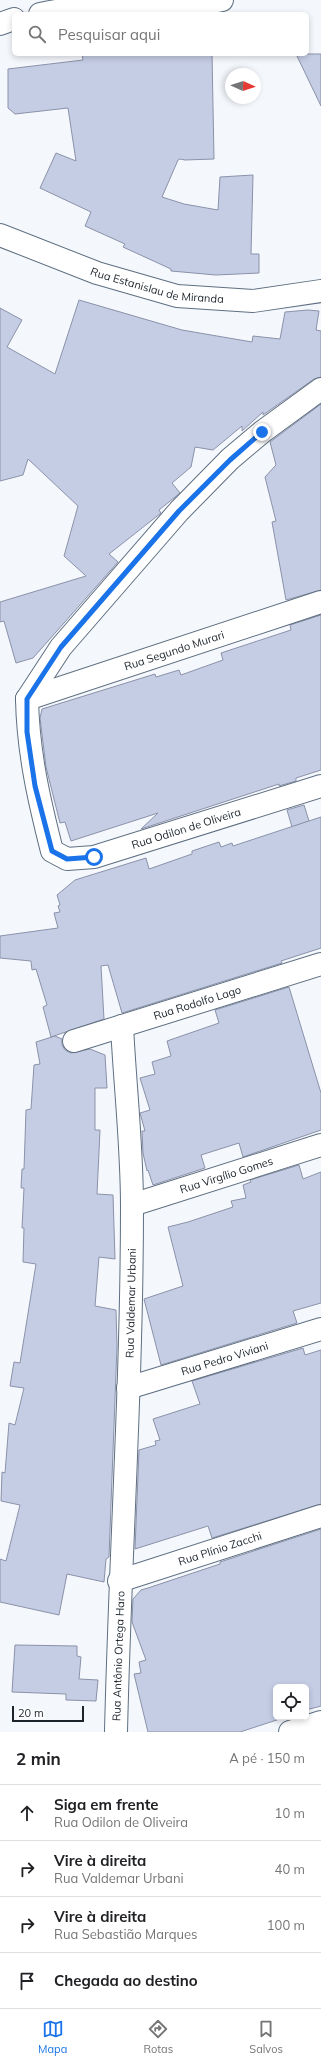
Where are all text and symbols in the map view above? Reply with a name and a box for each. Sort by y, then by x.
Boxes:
search box [12,12,309,56]
icon: search [26,23,48,45]
text: Pesquisar aqui [58,25,160,44]
north arrow [225,68,261,104]
street label: Rua Estanislau de Miranda [88,264,224,306]
route end [253,423,271,441]
street label: Rua Segundo Murari [122,627,226,673]
street label: Rua Odilon de Oliveira [130,805,242,852]
route start [85,848,103,866]
street label: Rua Rodolfo Lago [152,982,243,1023]
street label: Rua Virgílio Gomes [178,1154,275,1196]
street label: Rua Valdemar Urbani [122,1248,139,1358]
street label: Rua Pedro Viviani [179,1339,270,1378]
street label: Rua Plínio Zacchi [176,1529,263,1569]
street label: Rua Antônio Ortega Haro [109,1591,128,1721]
map controls [273,1684,309,1720]
button: locate [273,1684,309,1720]
scale bar [12,1704,84,1723]
text: 20 m [18,1706,44,1720]
text: 2 min [16,1748,61,1769]
text: A pé · 150 m [229,1750,305,1766]
text: Siga em frente [54,1795,159,1814]
icon: ahead [16,1802,38,1824]
text: 10 m [275,1805,305,1821]
text: Rua Odilon de Oliveira [54,1814,188,1830]
text: Vire à direita [54,1851,146,1870]
icon: right [16,1858,38,1880]
text: 40 m [275,1861,305,1877]
text: Rua Valdemar Urbani [54,1870,184,1886]
text: Vire à direita [54,1907,146,1926]
icon: right [16,1914,38,1936]
text: 100 m [267,1917,305,1933]
text: Rua Sebastião Marques [54,1926,198,1942]
icon: arrive [16,1970,38,1992]
text: Chegada ao destino [54,1971,198,1990]
tab: Mapa [38,2018,67,2056]
tab: Rotas [144,2018,173,2056]
tab: Salvos [249,2018,283,2056]

